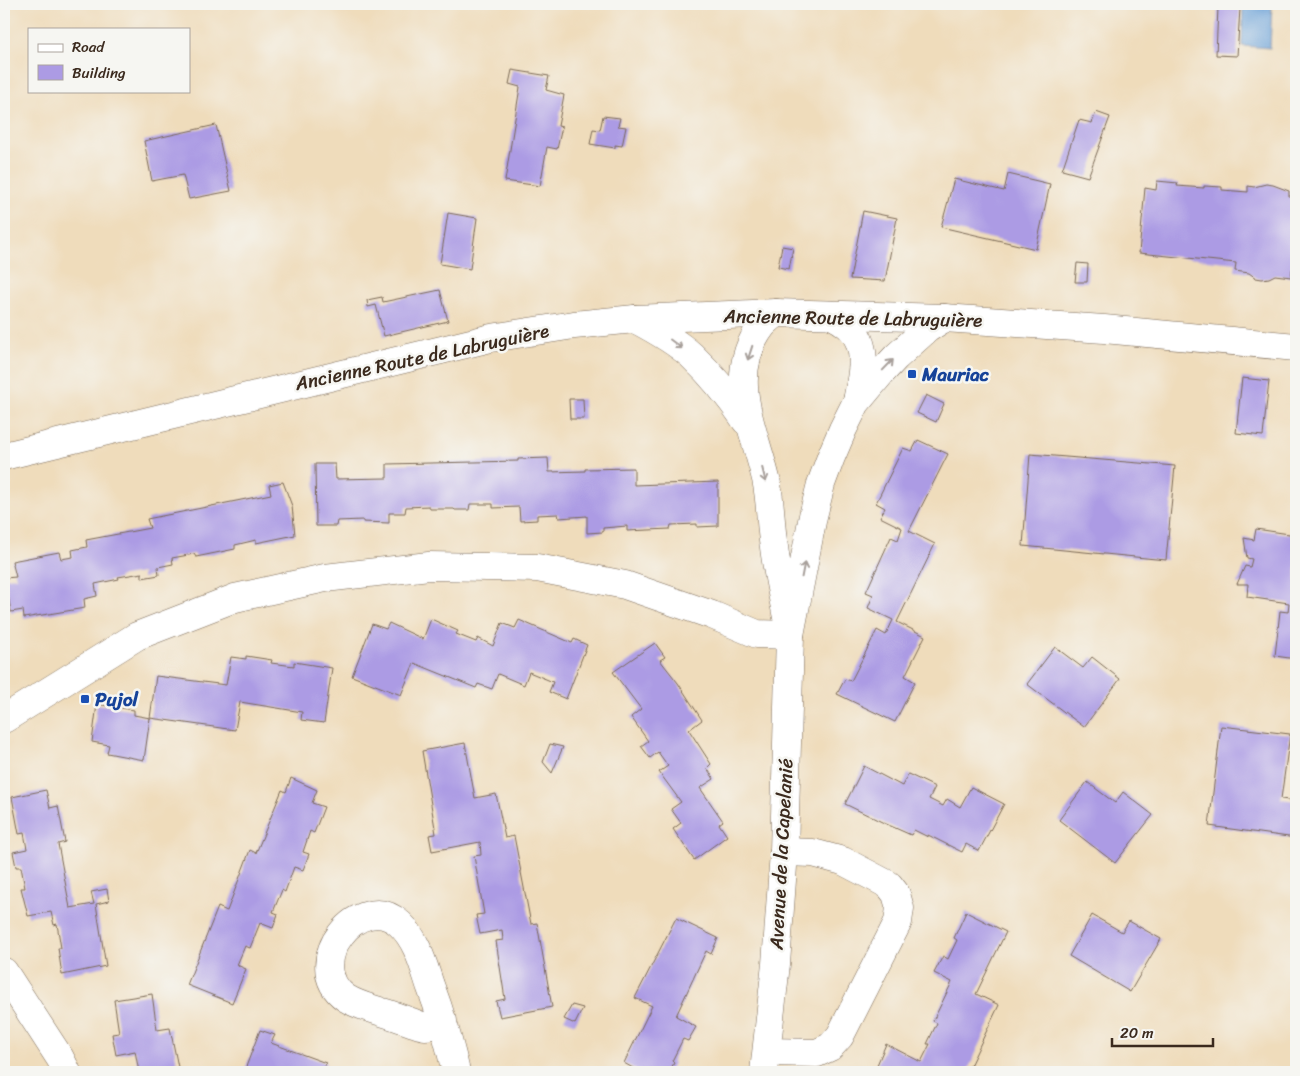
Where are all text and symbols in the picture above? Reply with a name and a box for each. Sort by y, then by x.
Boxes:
legend [28,28,190,92]
text: Road [72,34,105,60]
text: Building [72,60,126,86]
street label: Ancienne Route de Labruguière [722,299,983,337]
street label: Ancienne Route de Labruguière [291,314,552,400]
one-way arrow [669,339,683,349]
one-way arrow [744,344,754,360]
place label: Mauriac [921,358,990,391]
one-way arrow [882,359,894,372]
marker: Mauriac [906,368,918,380]
one-way arrow [760,467,769,483]
one-way arrow [799,563,808,579]
place label: Pujol [95,683,140,716]
marker: Pujol [79,693,91,705]
street label: Avenue de la Capelanié [759,757,803,952]
scale bar [1112,1016,1214,1048]
text: 20 m [1120,1020,1154,1046]

